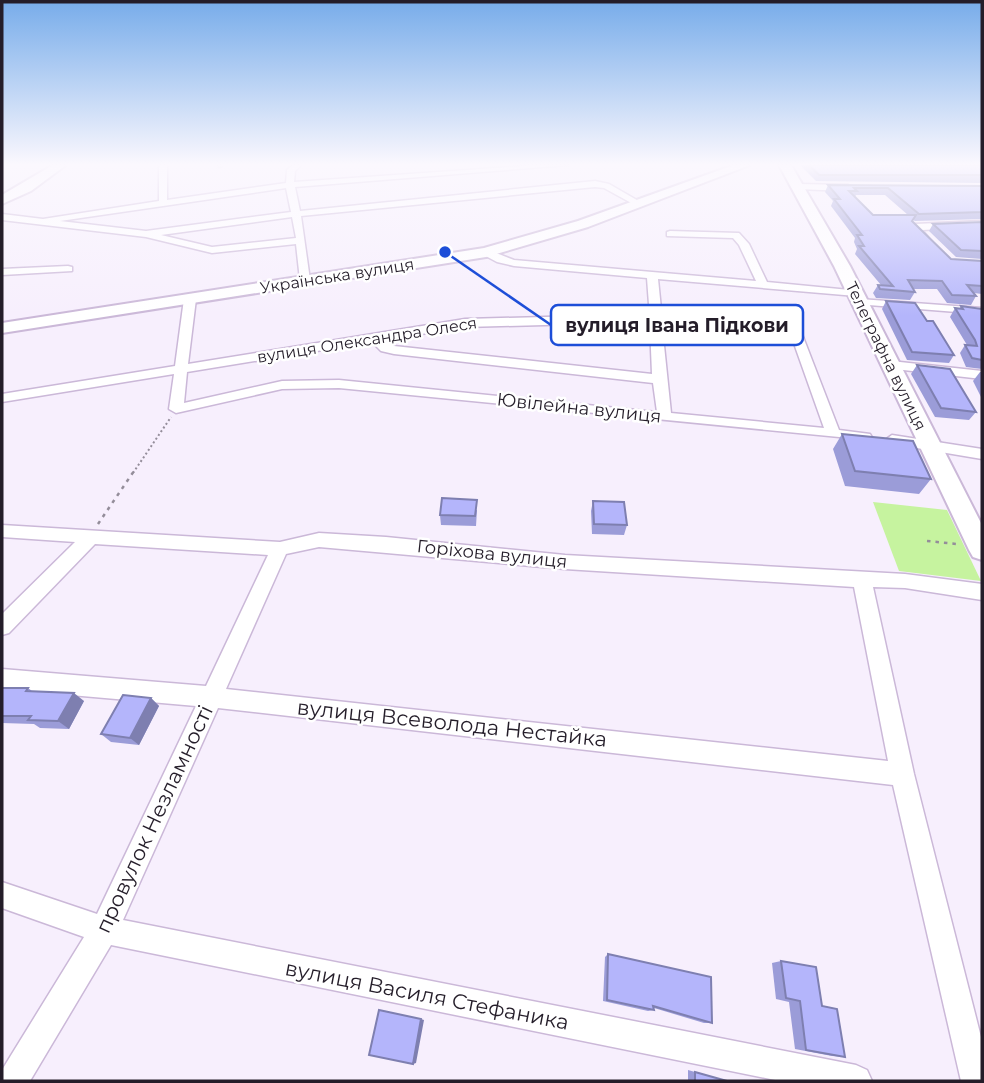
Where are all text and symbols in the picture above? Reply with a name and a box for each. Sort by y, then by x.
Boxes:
street label: Українська вулиця [259,254,415,298]
street label: Телеграфна вулиця [842,279,930,433]
callout: вулиця Івана Підкови [551,305,803,345]
street label: вулиця Олександра Олеся [256,313,478,367]
text: вулиця Івана Підкови [565,314,789,337]
street label: Ювілейна вулиця [496,388,662,428]
street label: Горіхова вулиця [416,535,568,573]
street label: вулиця Всеволода Нестайка [296,694,608,752]
street label: провулок Незламності [90,701,218,937]
street label: вулиця Василя Стефаника [283,955,571,1035]

